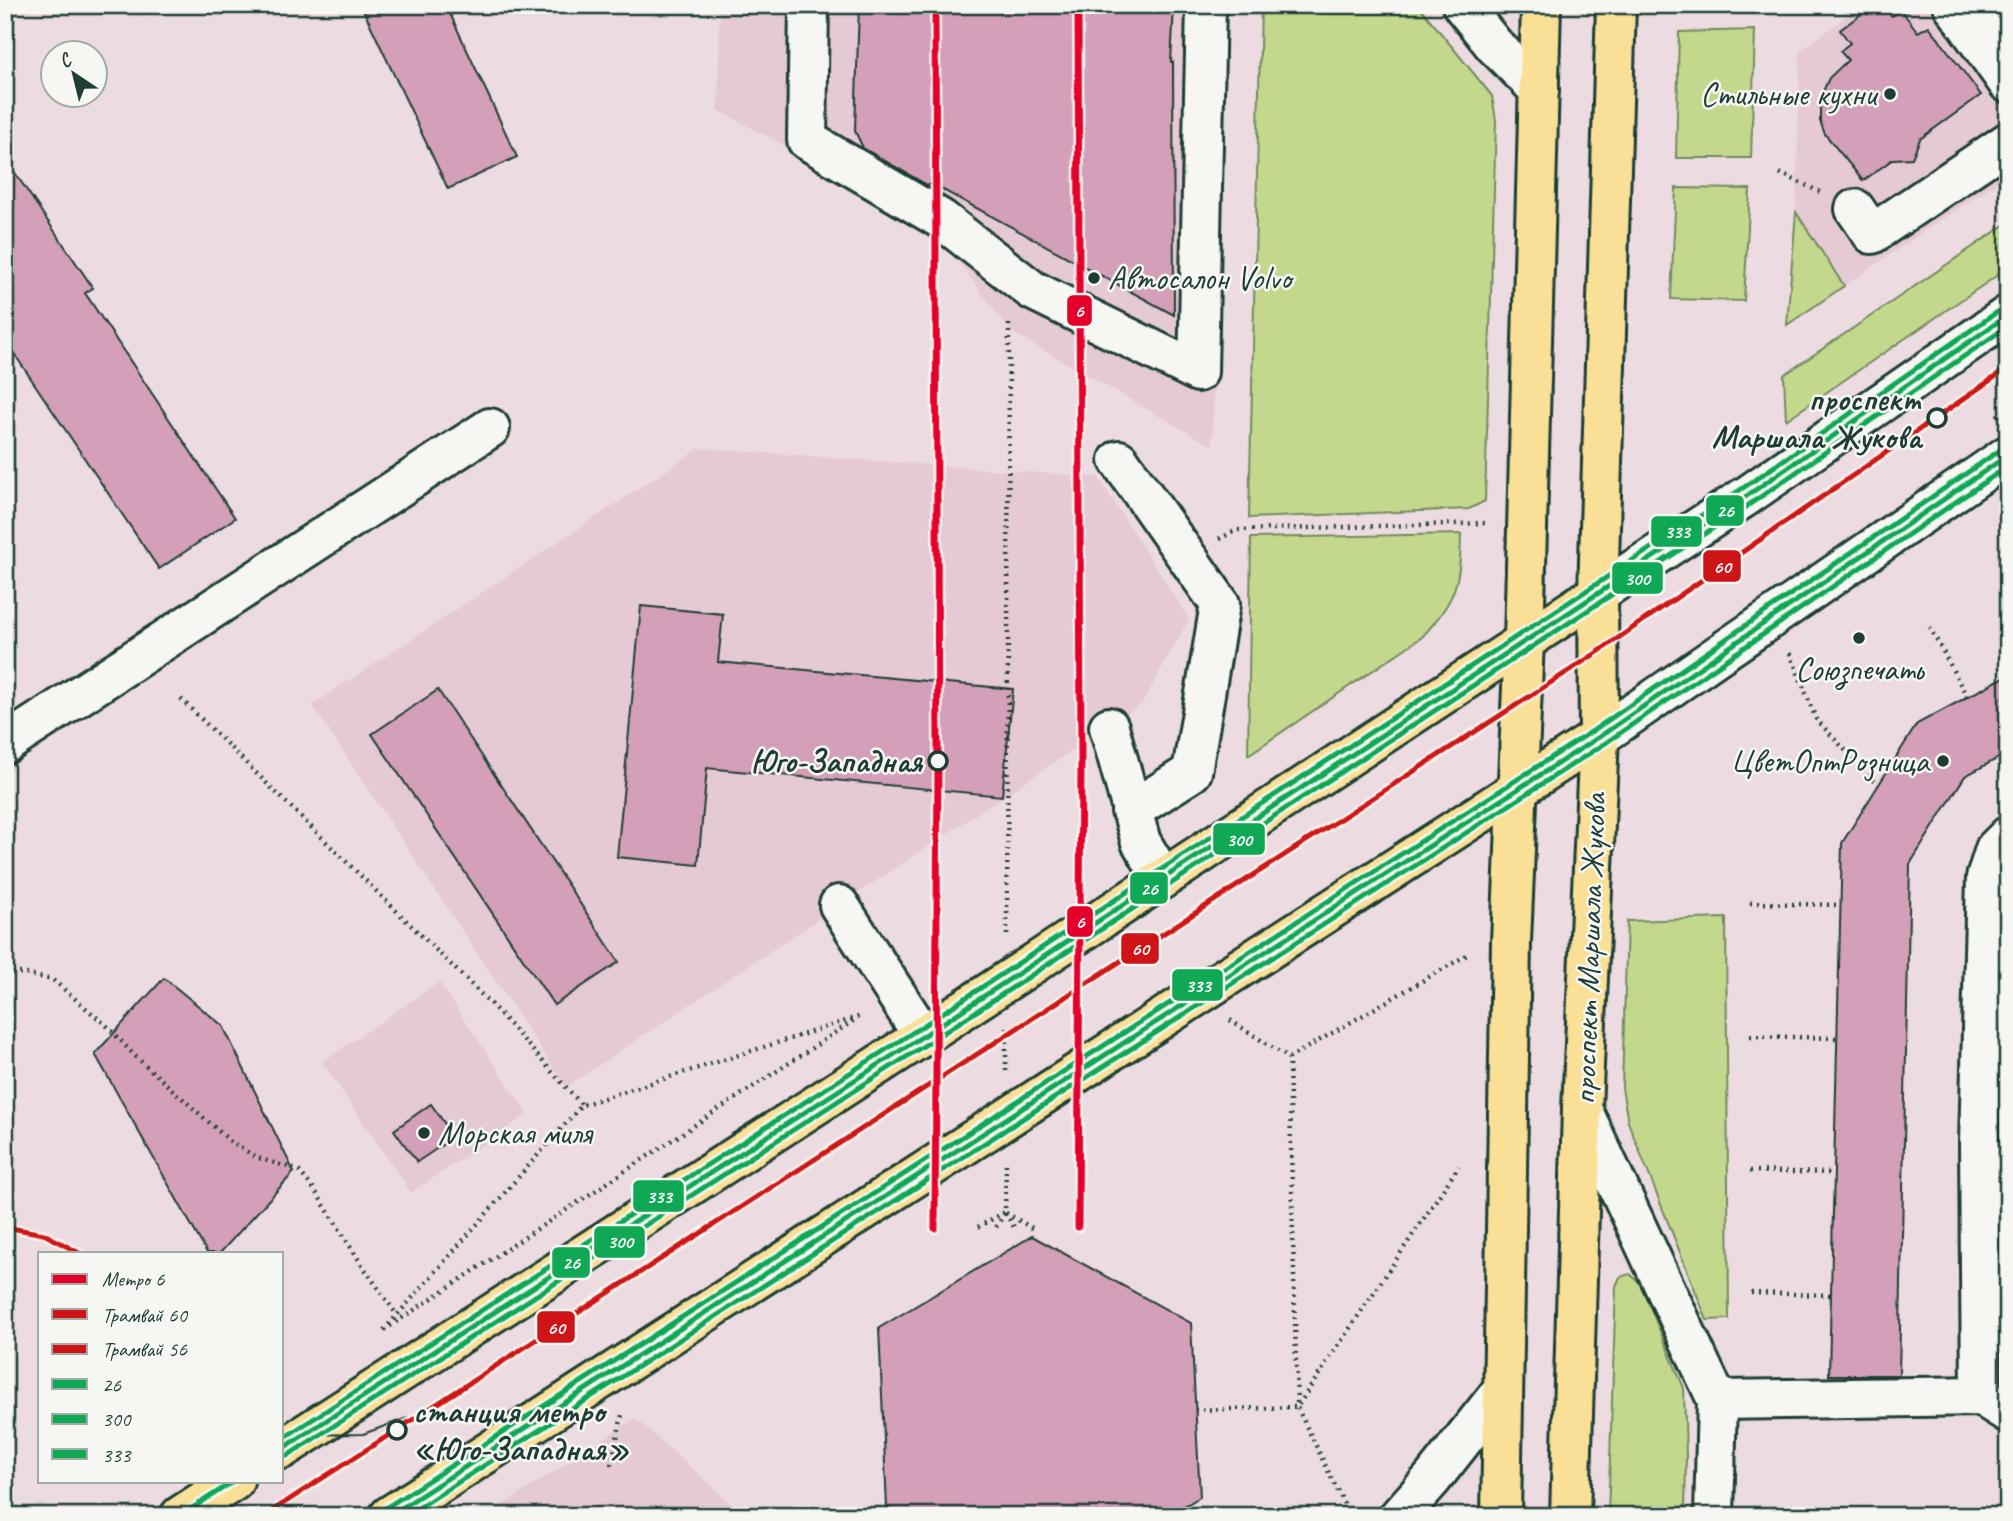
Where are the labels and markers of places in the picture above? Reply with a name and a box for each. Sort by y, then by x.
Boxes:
place label: Стильные кухни [1700,73,1879,115]
marker: Стильные кухни [1882,86,1898,102]
place label: Автосалон Volvo [1108,257,1294,299]
marker: Автосалон Volvo [1086,270,1102,286]
place label: проспект Маршала Жукова [1712,378,1924,458]
marker: проспект Маршала Жукова [1927,408,1947,428]
marker: Союзпечать [1851,630,1867,646]
place label: Союзпечать [1795,648,1925,690]
place label: Юго-Западная [751,740,924,782]
place label: ЦветОптРозница [1731,740,1932,782]
marker: Юго-Западная [928,751,948,771]
marker: ЦветОптРозница [1935,753,1951,769]
place label: Морская миля [438,1112,594,1154]
marker: Морская миля [416,1125,432,1141]
place label: станция метро «Юго-Западная» [413,1390,630,1470]
marker: станция метро «Юго-Западная» [387,1420,407,1440]

